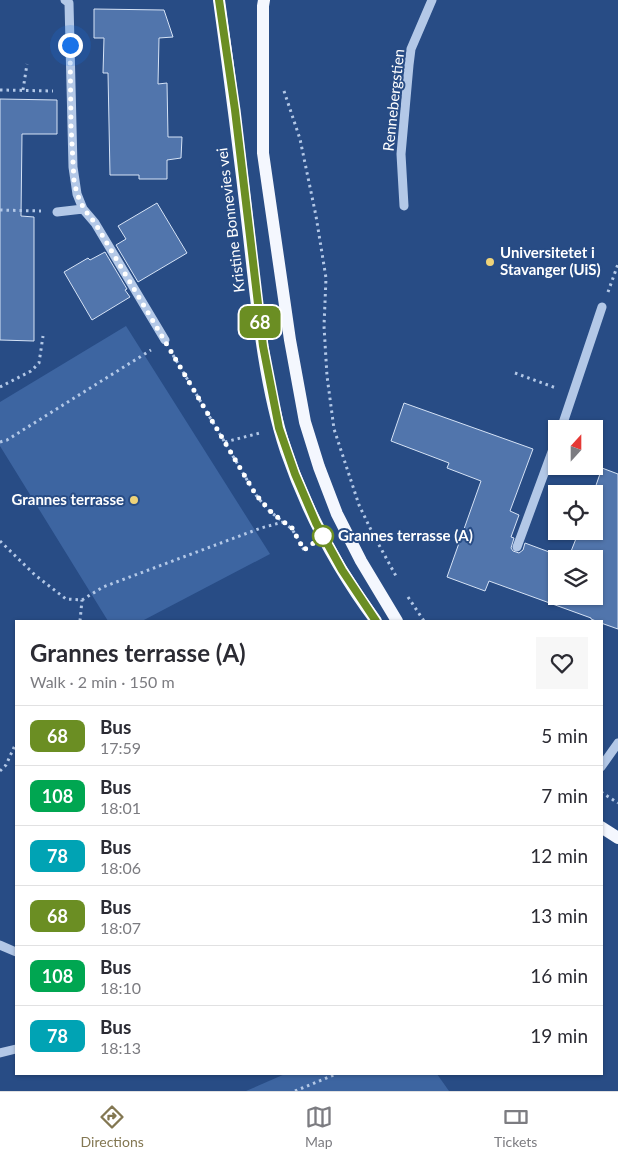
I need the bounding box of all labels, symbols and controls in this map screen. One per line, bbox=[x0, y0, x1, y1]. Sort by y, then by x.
your location bbox=[58, 33, 83, 58]
street label: Rennebergstien bbox=[379, 48, 407, 152]
street label: Kristine Bonnevies vei bbox=[212, 147, 248, 294]
place label: Universitetet i Stavanger (UiS) bbox=[500, 243, 601, 278]
marker: Universitetet i Stavanger (UiS) bbox=[484, 256, 496, 268]
line badge: 68 bbox=[238, 306, 282, 338]
text: 68 bbox=[250, 311, 270, 333]
north arrow bbox=[548, 420, 602, 475]
map controls bbox=[548, 420, 603, 605]
button: locate bbox=[548, 485, 603, 540]
place label: Grannes terrasse bbox=[12, 490, 124, 508]
marker: Grannes terrasse bbox=[128, 494, 140, 506]
marker: Grannes terrasse (A) bbox=[312, 525, 334, 547]
place label: Grannes terrasse (A) bbox=[338, 526, 473, 544]
button: layers bbox=[548, 550, 603, 605]
button: heart bbox=[536, 637, 588, 689]
text: Grannes terrasse (A) bbox=[30, 638, 246, 667]
text: Walk · 2 min · 150 m bbox=[30, 672, 175, 691]
text: Bus bbox=[100, 715, 131, 738]
text: 5 min bbox=[541, 724, 588, 747]
text: 68 bbox=[47, 725, 68, 747]
text: 17:59 bbox=[100, 738, 141, 757]
text: Bus bbox=[100, 775, 131, 798]
text: 7 min bbox=[541, 784, 588, 807]
text: 108 bbox=[42, 785, 73, 807]
text: 18:01 bbox=[100, 798, 141, 817]
text: Bus bbox=[100, 835, 131, 858]
text: 12 min bbox=[530, 844, 588, 867]
text: 78 bbox=[47, 845, 68, 867]
text: 18:06 bbox=[100, 858, 141, 877]
text: Bus bbox=[100, 895, 131, 918]
text: 13 min bbox=[530, 904, 588, 927]
text: 68 bbox=[47, 905, 68, 927]
text: 18:07 bbox=[100, 918, 141, 937]
text: Bus bbox=[100, 955, 131, 978]
text: 16 min bbox=[530, 964, 588, 987]
text: 108 bbox=[42, 965, 73, 987]
text: 18:10 bbox=[100, 978, 141, 997]
text: Bus bbox=[100, 1015, 131, 1038]
text: 19 min bbox=[530, 1024, 588, 1047]
text: 78 bbox=[47, 1025, 68, 1047]
text: 18:13 bbox=[100, 1038, 141, 1057]
tab: Directions bbox=[81, 1103, 144, 1150]
tab: Map bbox=[305, 1103, 333, 1150]
tab: Tickets bbox=[494, 1103, 537, 1150]

